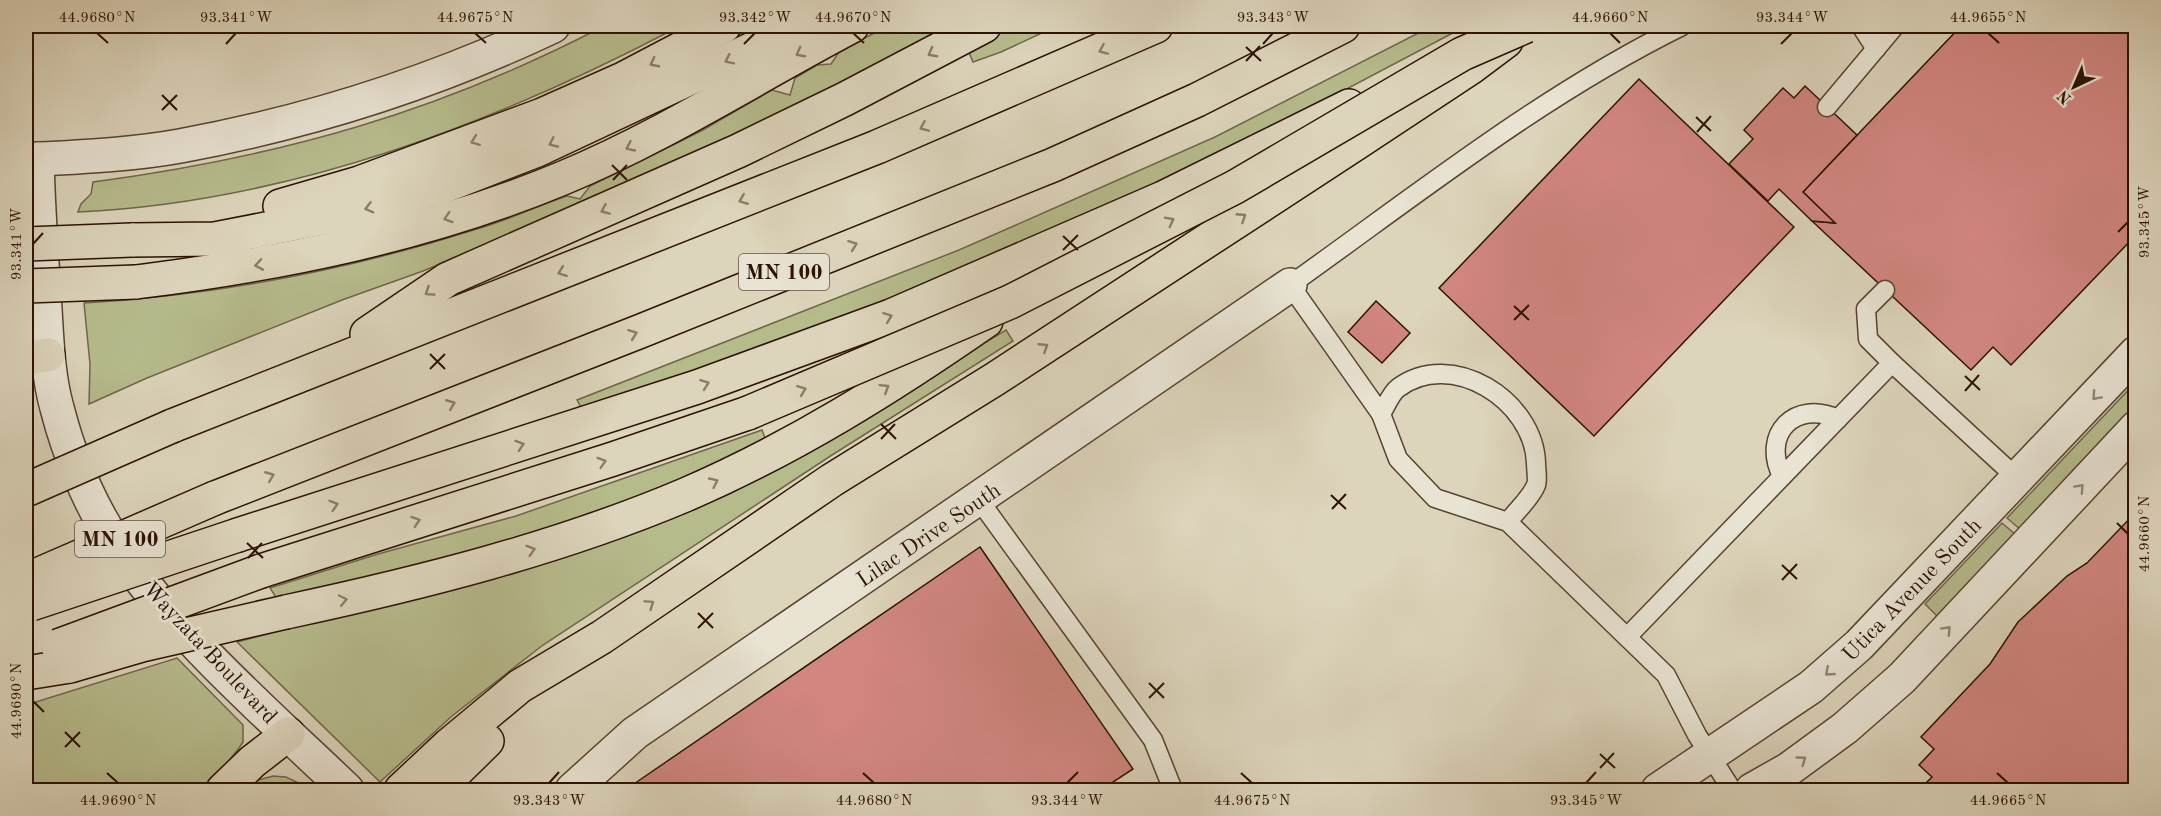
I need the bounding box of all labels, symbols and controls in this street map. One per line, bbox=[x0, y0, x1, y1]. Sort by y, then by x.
text: 44.9680°N bbox=[59, 11, 136, 26]
text: 93.341°W bbox=[200, 11, 272, 26]
text: 44.9675°N bbox=[437, 11, 514, 26]
text: 93.342°W bbox=[719, 11, 791, 26]
text: 44.9670°N bbox=[815, 11, 892, 26]
text: 93.343°W bbox=[1237, 11, 1309, 26]
text: 44.9660°N bbox=[1572, 11, 1649, 26]
text: 93.344°W bbox=[1756, 11, 1828, 26]
text: 44.9655°N bbox=[1950, 11, 2027, 26]
one-way arrow bbox=[1099, 43, 1110, 55]
one-way arrow bbox=[796, 46, 807, 57]
one-way arrow bbox=[928, 46, 938, 57]
one-way arrow bbox=[724, 52, 735, 64]
one-way arrow bbox=[649, 56, 660, 67]
north arrow bbox=[2044, 57, 2104, 117]
text: N bbox=[2054, 86, 2075, 106]
one-way arrow bbox=[919, 120, 930, 132]
one-way arrow bbox=[470, 133, 481, 146]
one-way arrow bbox=[548, 136, 559, 148]
one-way arrow bbox=[625, 140, 636, 152]
text: 93.345°W bbox=[2138, 186, 2153, 258]
one-way arrow bbox=[738, 193, 749, 205]
one-way arrow bbox=[364, 201, 375, 213]
one-way arrow bbox=[600, 203, 611, 215]
text: 93.341°W bbox=[10, 208, 25, 280]
one-way arrow bbox=[443, 211, 454, 223]
one-way arrow bbox=[1235, 213, 1246, 224]
one-way arrow bbox=[1164, 217, 1174, 228]
one-way arrow bbox=[846, 240, 857, 252]
road number: MN 100 bbox=[739, 254, 829, 290]
one-way arrow bbox=[254, 258, 264, 270]
one-way arrow bbox=[557, 264, 568, 277]
one-way arrow bbox=[424, 285, 435, 296]
one-way arrow bbox=[882, 312, 893, 324]
one-way arrow bbox=[627, 329, 638, 341]
one-way arrow bbox=[1038, 342, 1048, 354]
one-way arrow bbox=[699, 378, 710, 391]
one-way arrow bbox=[878, 384, 889, 395]
one-way arrow bbox=[796, 385, 807, 397]
one-way arrow bbox=[2092, 388, 2103, 399]
one-way arrow bbox=[445, 399, 456, 411]
one-way arrow bbox=[514, 439, 525, 452]
one-way arrow bbox=[596, 457, 607, 469]
one-way arrow bbox=[263, 471, 274, 483]
one-way arrow bbox=[707, 477, 718, 489]
street label: Lilac Drive South bbox=[853, 479, 1005, 592]
one-way arrow bbox=[2073, 484, 2084, 494]
text: 44.9660°N bbox=[2138, 495, 2153, 572]
one-way arrow bbox=[328, 500, 339, 512]
street label: Utica Avenue South bbox=[1839, 515, 1986, 666]
one-way arrow bbox=[410, 516, 421, 529]
road number: MN 100 bbox=[75, 521, 165, 557]
one-way arrow bbox=[525, 545, 536, 557]
street label: Wayzata Boulevard bbox=[138, 578, 281, 729]
one-way arrow bbox=[338, 594, 348, 607]
one-way arrow bbox=[644, 600, 655, 611]
one-way arrow bbox=[1939, 626, 1950, 637]
text: 44.9690°N bbox=[10, 662, 25, 739]
one-way arrow bbox=[1825, 665, 1836, 676]
one-way arrow bbox=[1795, 756, 1806, 767]
text: 44.9690°N bbox=[80, 794, 157, 809]
text: 93.343°W bbox=[513, 794, 585, 809]
text: 44.9680°N bbox=[836, 794, 913, 809]
text: 93.344°W bbox=[1031, 794, 1103, 809]
text: 44.9675°N bbox=[1214, 794, 1291, 809]
text: 93.345°W bbox=[1550, 794, 1622, 809]
text: 44.9665°N bbox=[1970, 794, 2047, 809]

